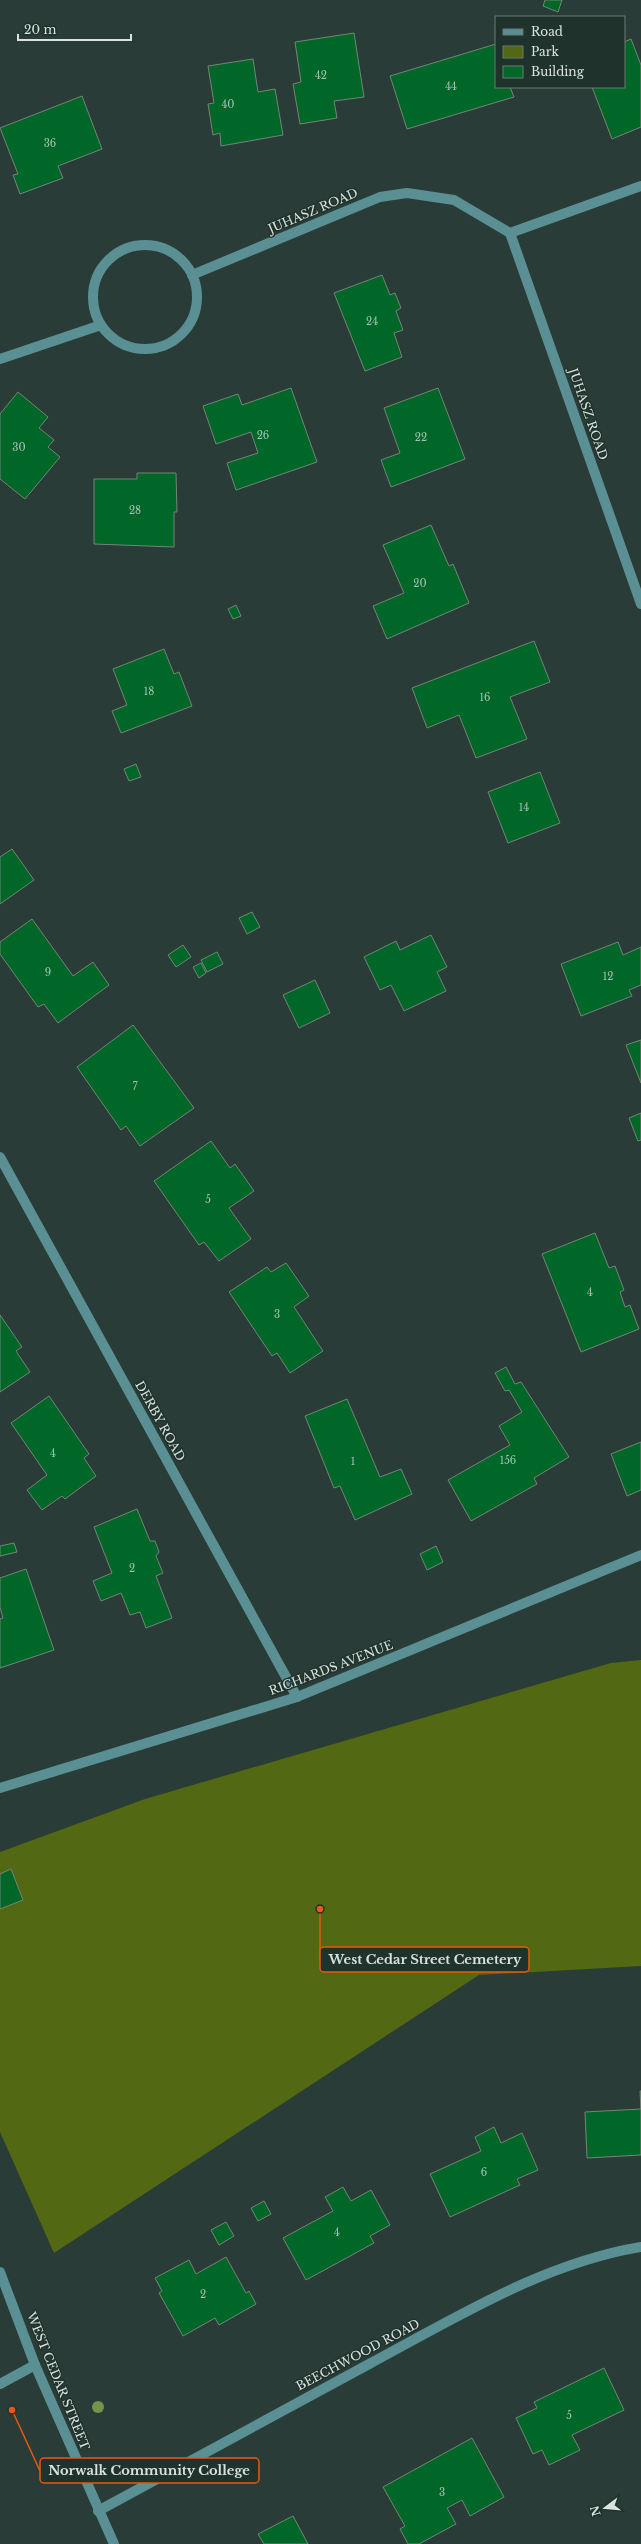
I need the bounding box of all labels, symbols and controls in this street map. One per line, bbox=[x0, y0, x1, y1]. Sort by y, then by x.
scale bar bbox=[18, 16, 131, 42]
legend bbox=[495, 16, 625, 88]
text: 20 m bbox=[24, 22, 56, 37]
text: Road bbox=[531, 24, 563, 39]
text: Park bbox=[531, 44, 559, 59]
text: Building bbox=[531, 64, 585, 79]
house number: 42 bbox=[315, 69, 327, 82]
house number: 44 bbox=[445, 80, 457, 93]
house number: 40 bbox=[222, 98, 235, 111]
house number: 36 bbox=[44, 137, 56, 150]
street label: JUHASZ ROAD bbox=[264, 185, 360, 237]
house number: 24 bbox=[366, 315, 378, 328]
street label: JUHASZ ROAD bbox=[565, 364, 611, 462]
house number: 26 bbox=[257, 429, 269, 442]
house number: 22 bbox=[415, 431, 427, 444]
house number: 30 bbox=[12, 441, 26, 454]
house number: 28 bbox=[129, 504, 141, 517]
house number: 20 bbox=[413, 577, 427, 590]
house number: 18 bbox=[144, 685, 154, 698]
house number: 16 bbox=[480, 691, 490, 704]
house number: 14 bbox=[519, 801, 529, 814]
house number: 9 bbox=[45, 966, 51, 979]
house number: 12 bbox=[603, 970, 613, 983]
house number: 7 bbox=[132, 1080, 138, 1093]
house number: 5 bbox=[205, 1193, 211, 1206]
house number: 4 bbox=[587, 1286, 593, 1299]
house number: 3 bbox=[274, 1308, 280, 1321]
street label: DERBY ROAD bbox=[132, 1378, 189, 1463]
house number: 4 bbox=[50, 1447, 56, 1460]
house number: 156 bbox=[500, 1454, 516, 1467]
house number: 1 bbox=[351, 1455, 355, 1468]
house number: 2 bbox=[129, 1562, 135, 1575]
street label: RICHARDS AVENUE bbox=[267, 1637, 395, 1698]
callout: West Cedar Street Cemetery bbox=[320, 1947, 529, 1972]
text: West Cedar Street Cemetery bbox=[328, 1951, 522, 1968]
house number: 6 bbox=[481, 2166, 487, 2179]
house number: 4 bbox=[334, 2226, 340, 2239]
house number: 2 bbox=[200, 2288, 206, 2301]
street label: WEST CEDAR STREET bbox=[24, 2309, 93, 2452]
street label: BEECHWOOD ROAD bbox=[293, 2316, 422, 2394]
house number: 5 bbox=[566, 2409, 572, 2422]
callout: Norwalk Community College bbox=[40, 2458, 259, 2483]
text: Norwalk Community College bbox=[48, 2462, 250, 2479]
house number: 3 bbox=[439, 2486, 445, 2499]
north arrow bbox=[585, 2488, 625, 2528]
text: N bbox=[587, 2503, 604, 2518]

